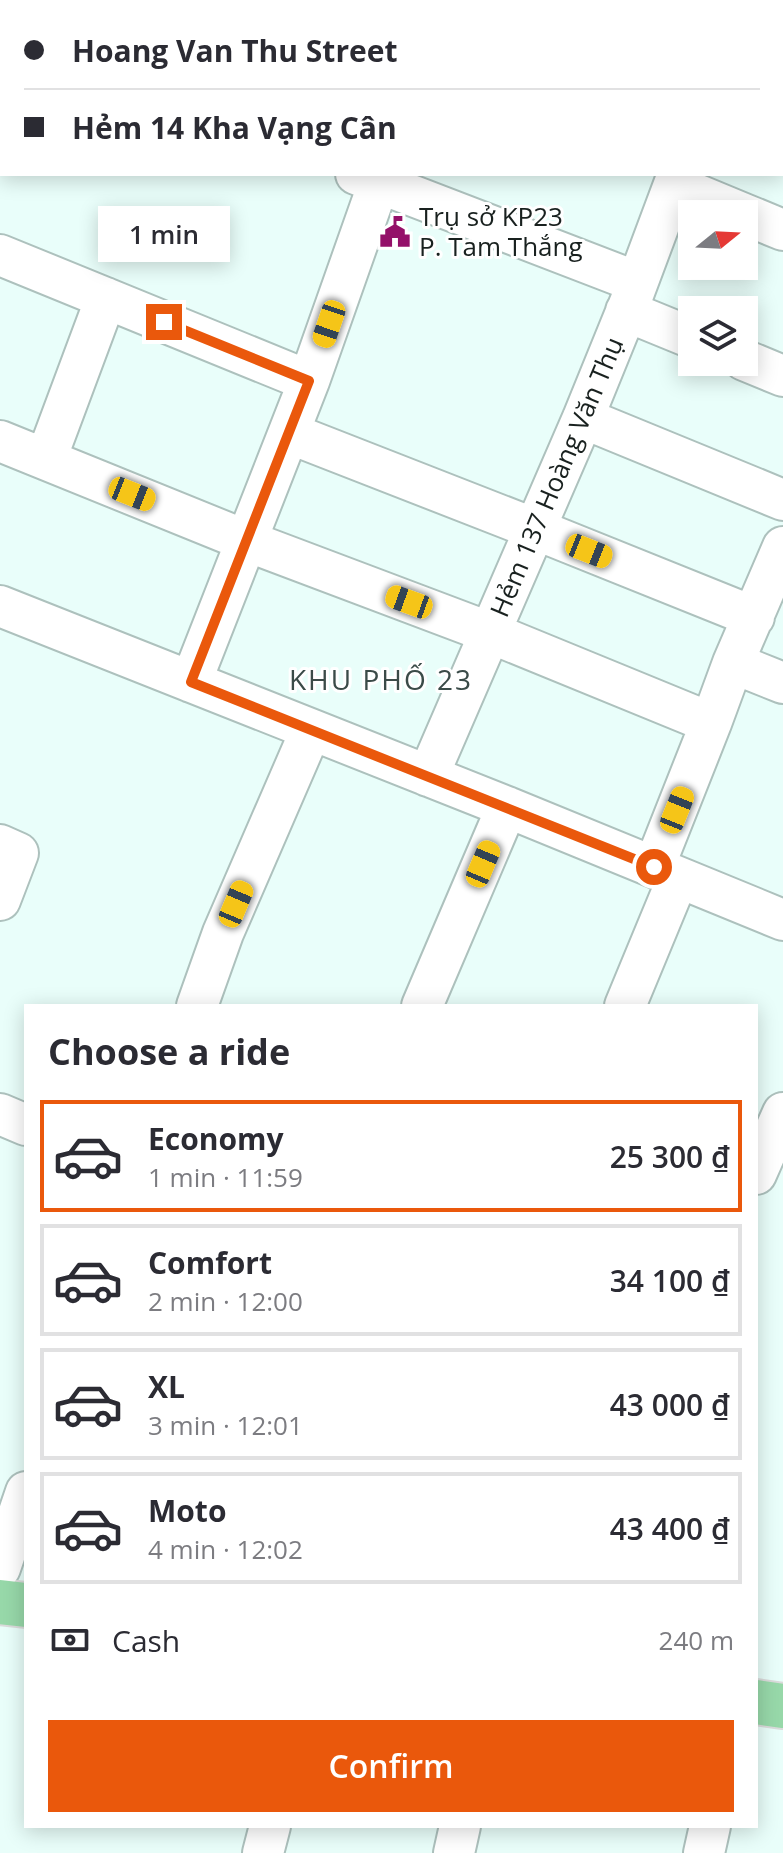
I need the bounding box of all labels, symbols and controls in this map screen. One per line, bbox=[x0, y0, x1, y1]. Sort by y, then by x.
text: Hoang Van Thu Street bbox=[72, 30, 397, 71]
text: Hẻm 14 Kha Vạng Cân bbox=[72, 107, 397, 148]
place label: Trụ sở KP23 P. Tam Thắng bbox=[419, 198, 583, 264]
north arrow bbox=[678, 200, 758, 280]
map controls bbox=[678, 200, 758, 376]
callout: 1 min bbox=[98, 206, 230, 262]
public building icon: Trụ sở KP23 P. Tam Thắng bbox=[378, 215, 412, 249]
text: 1 min bbox=[129, 216, 199, 252]
button: layers bbox=[678, 296, 758, 376]
car bbox=[310, 297, 348, 351]
route end bbox=[146, 304, 182, 340]
street label: Hẻm 137 Hoàng Văn Thụ bbox=[481, 331, 631, 622]
car bbox=[105, 474, 159, 514]
car bbox=[562, 531, 616, 571]
car bbox=[382, 583, 436, 621]
district label: KHU PHỐ 23 bbox=[289, 660, 473, 698]
car bbox=[657, 783, 697, 837]
car bbox=[463, 837, 503, 891]
route start bbox=[636, 849, 672, 885]
car bbox=[216, 877, 256, 931]
text: Choose a ride bbox=[48, 1027, 290, 1076]
text: Economy bbox=[148, 1118, 284, 1159]
icon: car bbox=[52, 1120, 124, 1192]
text: 25 300 ₫ bbox=[610, 1136, 730, 1177]
text: 1 min · 11:59 bbox=[148, 1159, 303, 1195]
text: Comfort bbox=[148, 1242, 272, 1283]
icon: car bbox=[52, 1244, 124, 1316]
text: 34 100 ₫ bbox=[610, 1260, 730, 1301]
text: 2 min · 12:00 bbox=[148, 1283, 303, 1319]
text: XL bbox=[148, 1366, 185, 1407]
icon: car bbox=[52, 1368, 124, 1440]
text: 43 000 ₫ bbox=[610, 1384, 730, 1425]
text: 3 min · 12:01 bbox=[148, 1407, 303, 1443]
text: Moto bbox=[148, 1490, 226, 1531]
icon: car bbox=[52, 1492, 124, 1564]
text: 43 400 ₫ bbox=[610, 1508, 730, 1549]
text: 4 min · 12:02 bbox=[148, 1531, 303, 1567]
icon: cash bbox=[48, 1618, 92, 1662]
text: Cash bbox=[112, 1620, 180, 1661]
text: 240 m bbox=[659, 1622, 734, 1658]
button: Confirm bbox=[48, 1720, 734, 1812]

